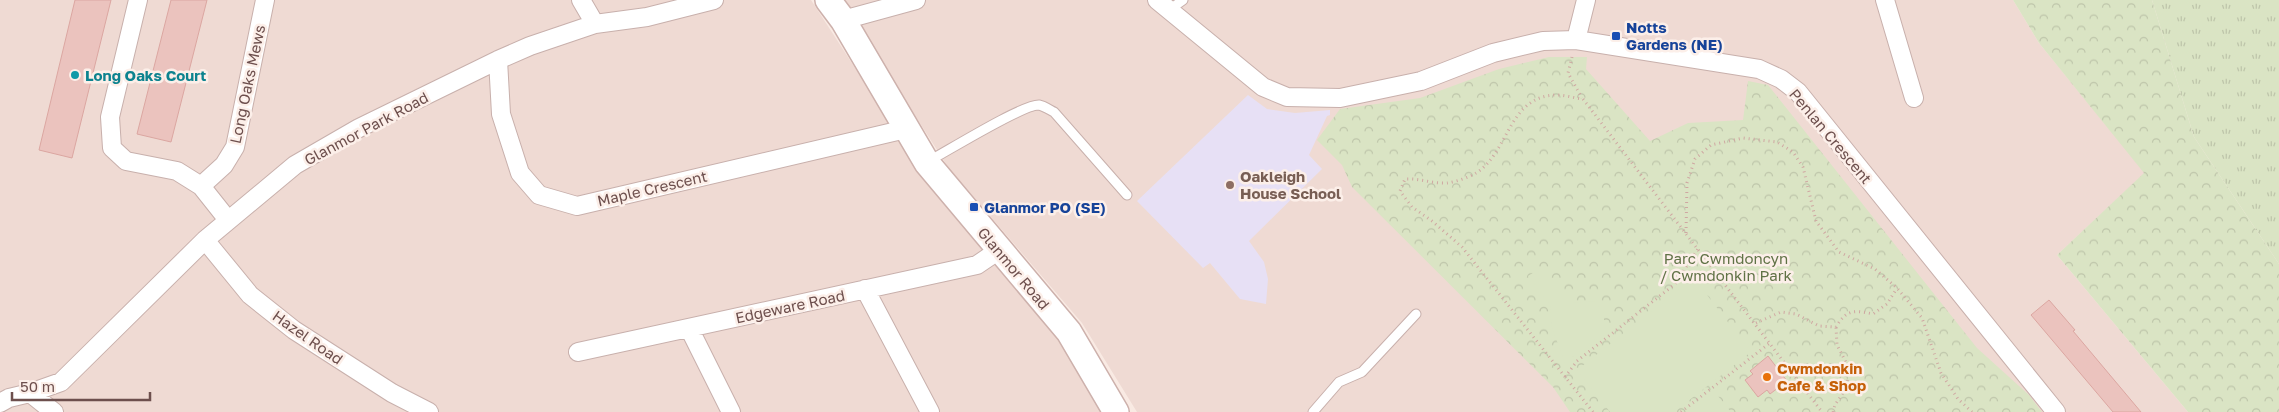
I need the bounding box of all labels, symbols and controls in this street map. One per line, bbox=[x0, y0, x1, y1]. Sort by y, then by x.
place label: Notts Gardens (NE) bbox=[1626, 18, 1723, 53]
street label: Long Oaks Mews bbox=[226, 23, 268, 145]
marker: Notts Gardens (NE) bbox=[1610, 30, 1622, 42]
place label: Long Oaks Court bbox=[85, 66, 206, 84]
marker: Long Oaks Court bbox=[69, 69, 81, 81]
street label: Penlan Crescent bbox=[1786, 85, 1876, 187]
street label: Glanmor Park Road bbox=[301, 88, 431, 168]
street label: Maple Crescent bbox=[595, 167, 709, 209]
place label: Oakleigh House School bbox=[1240, 167, 1341, 202]
marker: Oakleigh House School bbox=[1224, 179, 1236, 191]
place label: Glanmor PO (SE) bbox=[984, 198, 1106, 216]
marker: Glanmor PO (SE) bbox=[968, 201, 980, 213]
street label: Glanmor Road bbox=[974, 223, 1054, 313]
park label: Parc Cwmdoncyn / Cwmdonkin Park bbox=[1660, 249, 1793, 284]
street label: Edgeware Road bbox=[734, 286, 846, 326]
street label: Hazel Road bbox=[269, 306, 347, 368]
place label: Cwmdonkin Cafe & Shop bbox=[1777, 359, 1866, 394]
scale bar bbox=[12, 370, 150, 402]
marker: Cwmdonkin Cafe & Shop bbox=[1761, 371, 1773, 383]
text: 50 m bbox=[20, 377, 55, 395]

